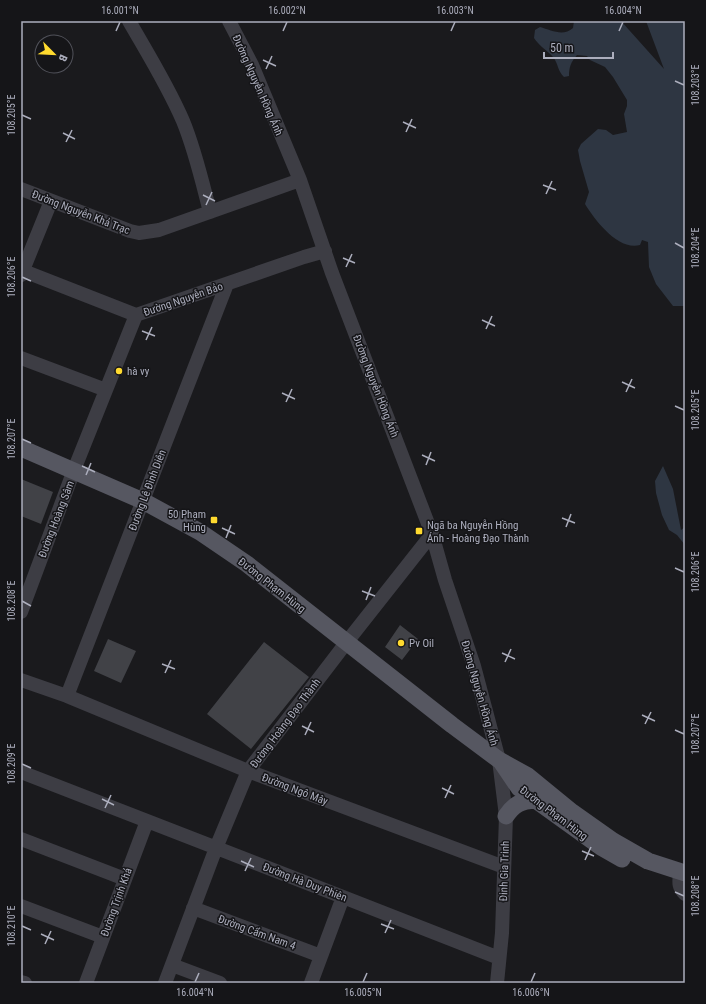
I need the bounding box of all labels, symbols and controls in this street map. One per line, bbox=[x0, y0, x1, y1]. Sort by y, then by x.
text: 16.001°N bbox=[101, 5, 139, 16]
text: 16.002°N bbox=[268, 5, 306, 16]
text: 16.003°N bbox=[436, 5, 474, 16]
text: 16.004°N bbox=[604, 5, 642, 16]
street label: Đường Nguyễn Hồng Ánh bbox=[229, 33, 286, 138]
north arrow bbox=[34, 34, 74, 74]
scale bar bbox=[544, 34, 613, 60]
text: 50 m bbox=[550, 41, 574, 55]
text: B bbox=[55, 52, 70, 63]
text: 108.203°E bbox=[690, 64, 701, 105]
text: 108.205°E bbox=[6, 94, 17, 135]
street label: Đường Nguyễn Khả Trạc bbox=[30, 188, 132, 237]
text: 108.204°E bbox=[690, 227, 701, 268]
text: 108.206°E bbox=[6, 256, 17, 297]
street label: Đường Nguyễn Bảo bbox=[142, 280, 225, 319]
street label: Đường Nguyễn Hồng Ánh bbox=[350, 333, 401, 439]
place label: hà vy bbox=[127, 365, 150, 378]
marker: hà vy bbox=[114, 366, 124, 376]
text: 108.205°E bbox=[690, 389, 701, 430]
text: 108.207°E bbox=[6, 418, 17, 459]
street label: Đường Lê Đình Diên bbox=[126, 448, 169, 533]
street label: Đường Hoàng Sâm bbox=[36, 479, 77, 560]
place label: 50 Phạm Hùng bbox=[168, 508, 206, 534]
marker: 50 Phạm Hùng bbox=[209, 515, 219, 525]
place label: Ngã ba Nguyễn Hồng Ánh - Hoàng Đạo Thành bbox=[427, 519, 529, 545]
marker: Ngã ba Nguyễn Hồng Ánh - Hoàng Đạo Thành bbox=[414, 526, 424, 536]
text: 108.206°E bbox=[690, 551, 701, 592]
street label: Đường Phạm Hùng bbox=[236, 555, 308, 616]
text: 108.208°E bbox=[6, 580, 17, 621]
place label: Pv Oil bbox=[409, 637, 434, 650]
marker: Pv Oil bbox=[396, 638, 406, 648]
street label: Đường Nguyễn Hồng Ánh bbox=[458, 639, 501, 747]
street label: Đường Hoàng Đạo Thành bbox=[248, 676, 323, 771]
text: 108.207°E bbox=[690, 713, 701, 754]
text: 108.209°E bbox=[6, 743, 17, 784]
street label: Đường Ngô Mây bbox=[260, 771, 330, 808]
street label: Đường Phạm Hùng bbox=[517, 784, 590, 843]
street label: Đinh Gia Trinh bbox=[497, 841, 512, 902]
street label: Đường Hà Duy Phiên bbox=[261, 860, 349, 904]
street label: Đường Trịnh Khả bbox=[98, 866, 135, 938]
text: 108.208°E bbox=[690, 875, 701, 916]
text: 108.210°E bbox=[6, 905, 17, 946]
street label: Đường Cẩm Nam 4 bbox=[216, 912, 298, 953]
text: 16.004°N bbox=[176, 987, 214, 998]
text: 16.005°N bbox=[344, 987, 382, 998]
text: 16.006°N bbox=[512, 987, 550, 998]

